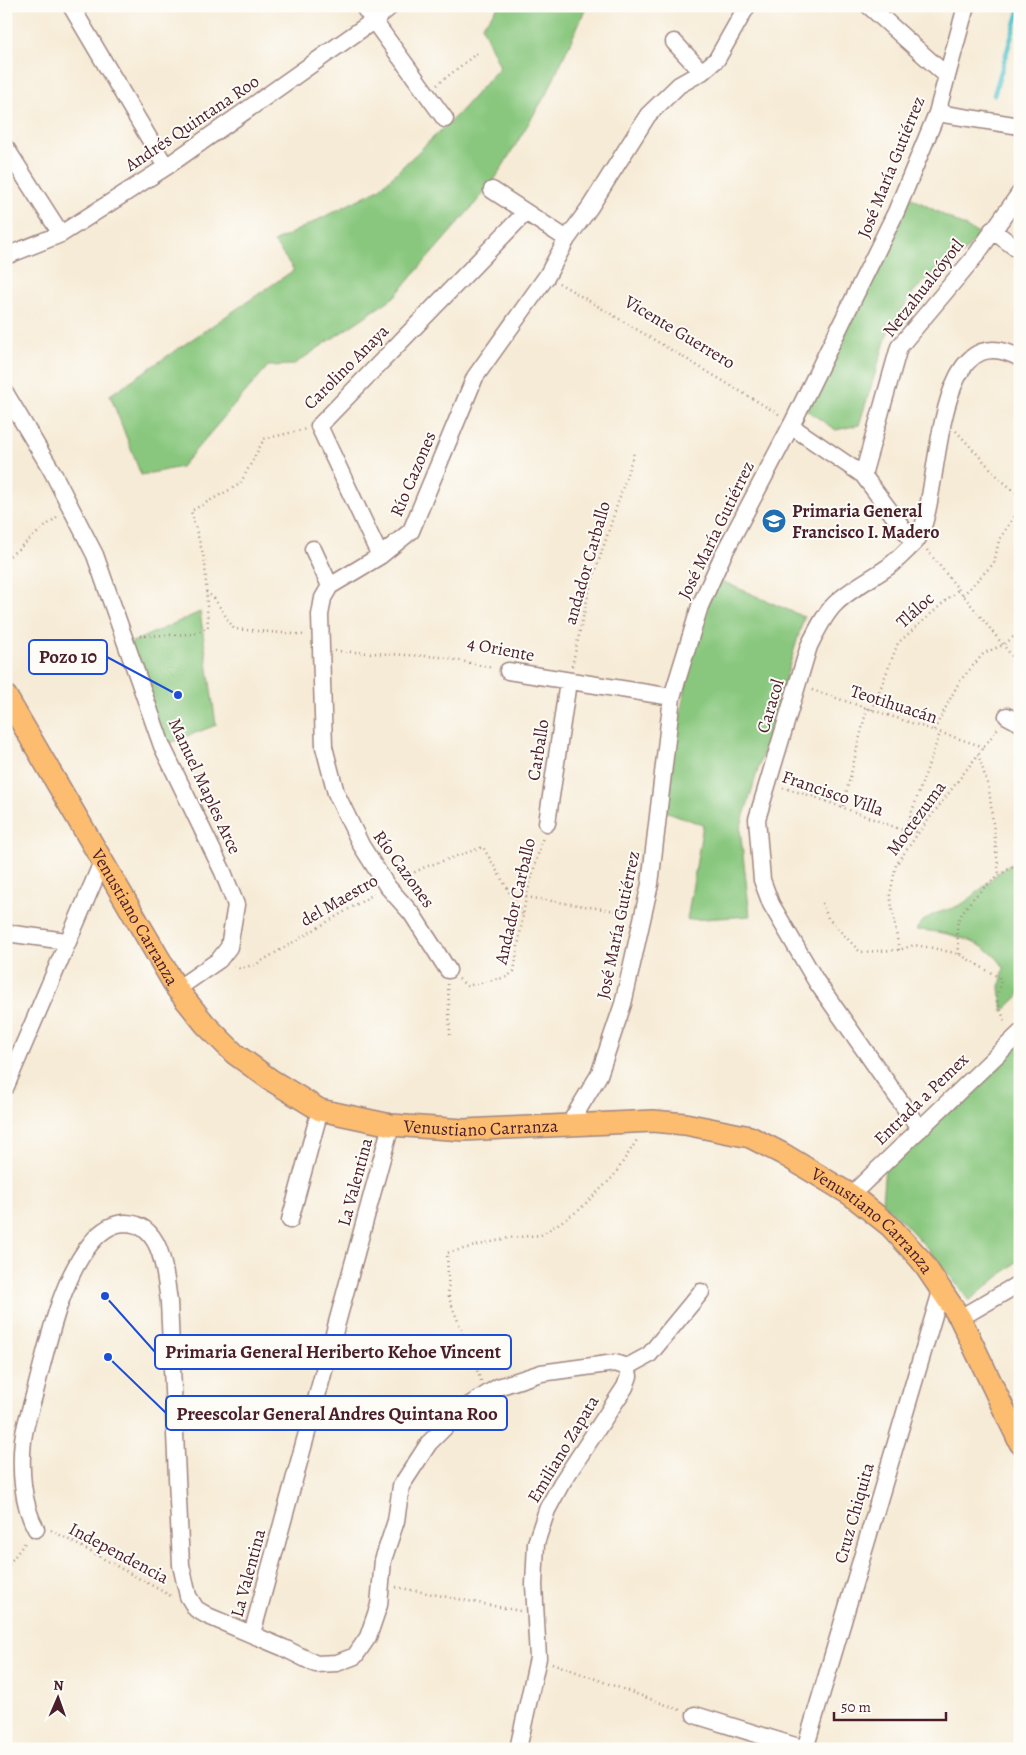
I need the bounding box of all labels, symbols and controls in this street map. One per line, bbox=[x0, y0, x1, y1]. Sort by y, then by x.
street label: Andrés Quintana Roo bbox=[119, 69, 264, 177]
street label: José María Gutiérrez bbox=[852, 93, 930, 241]
street label: Netzahualcóyotl bbox=[877, 233, 969, 342]
street label: Vicente Guerrero bbox=[619, 289, 740, 374]
street label: Carolino Anaya bbox=[298, 319, 394, 415]
street label: Río Cazones bbox=[384, 428, 442, 520]
street label: José María Gutiérrez bbox=[672, 457, 760, 603]
street label: andador Carballo bbox=[558, 499, 616, 627]
place label: Primaria General Francisco I. Madero bbox=[792, 499, 940, 544]
school or university icon: Primaria General Francisco I. Madero bbox=[761, 508, 787, 534]
street label: Tláloc bbox=[891, 587, 939, 633]
street label: 4 Oriente bbox=[465, 631, 537, 667]
callout: Pozo 10 bbox=[29, 640, 107, 674]
text: Pozo 10 bbox=[39, 644, 98, 670]
street label: Caracol bbox=[750, 675, 790, 736]
street label: Teotihuacán bbox=[847, 679, 941, 729]
street label: Manuel Maples Arce bbox=[163, 714, 247, 858]
street label: Carballo bbox=[521, 718, 555, 782]
street label: Francisco Villa bbox=[779, 764, 888, 822]
street label: Moctezuma bbox=[881, 775, 952, 860]
street label: Río Cazones bbox=[368, 825, 440, 913]
street label: Andador Carballo bbox=[489, 835, 541, 968]
street label: Venustiano Carranza bbox=[85, 843, 185, 990]
street label: José María Gutiérrez bbox=[591, 849, 645, 1001]
street label: del Maestro bbox=[296, 868, 382, 932]
street label: Entrada a Pemex bbox=[868, 1047, 974, 1150]
street label: Venustiano Carranza bbox=[402, 1114, 559, 1142]
street label: La Valentina bbox=[332, 1135, 378, 1229]
street label: Venustiano Carranza bbox=[806, 1161, 939, 1279]
callout: Primaria General Heriberto Kehoe Vincent bbox=[155, 1335, 511, 1369]
text: Primaria General Heriberto Kehoe Vincent bbox=[165, 1339, 502, 1365]
street label: Emiliano Zapata bbox=[521, 1390, 605, 1507]
callout: Preescolar General Andres Quintana Roo bbox=[166, 1396, 507, 1430]
text: Preescolar General Andres Quintana Roo bbox=[176, 1401, 498, 1427]
street label: Cruz Chiquita bbox=[828, 1459, 880, 1566]
street label: Independencia bbox=[65, 1517, 174, 1590]
street label: La Valentina bbox=[225, 1526, 271, 1620]
north arrow bbox=[32, 1672, 82, 1722]
text: N bbox=[53, 1676, 64, 1695]
scale bar bbox=[834, 1690, 946, 1722]
text: 50 m bbox=[841, 1697, 871, 1717]

